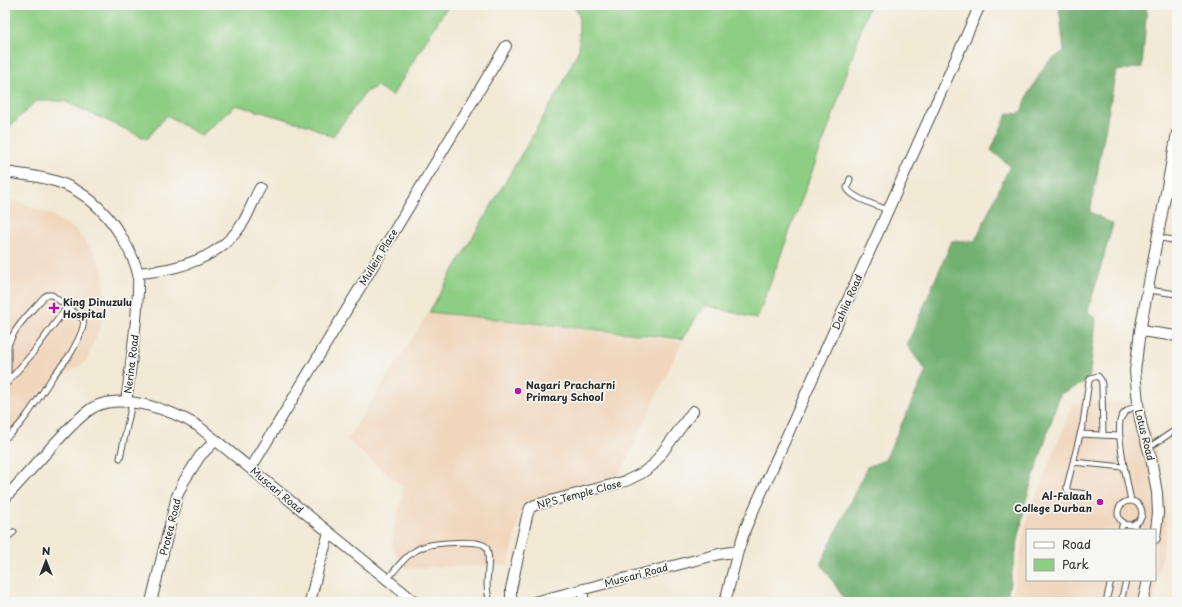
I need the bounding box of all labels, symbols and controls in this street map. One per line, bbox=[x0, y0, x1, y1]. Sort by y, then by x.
street label: Mullein Place bbox=[355, 226, 400, 288]
street label: Dahlia Road bbox=[828, 271, 866, 332]
place label: King Dinuzulu Hospital bbox=[63, 294, 132, 321]
marker: King Dinuzulu Hospital bbox=[48, 302, 60, 314]
street label: Nerina Road bbox=[119, 333, 142, 394]
place label: Nagari Pracharni Primary School bbox=[526, 377, 615, 404]
marker: Nagari Pracharni Primary School bbox=[513, 386, 523, 396]
street label: Lotus Road bbox=[1132, 408, 1159, 462]
street label: Muscari Road bbox=[247, 463, 307, 516]
street label: NPS Temple Close bbox=[535, 475, 623, 512]
place label: Al-Falaah College Durban bbox=[1014, 488, 1092, 515]
street label: Protea Road bbox=[155, 497, 184, 557]
marker: Al-Falaah College Durban bbox=[1095, 497, 1105, 507]
legend bbox=[1026, 529, 1156, 581]
text: Road bbox=[1062, 535, 1091, 553]
north arrow bbox=[26, 541, 66, 581]
text: N bbox=[42, 542, 51, 559]
text: Park bbox=[1062, 555, 1089, 573]
street label: Muscari Road bbox=[602, 559, 670, 590]

